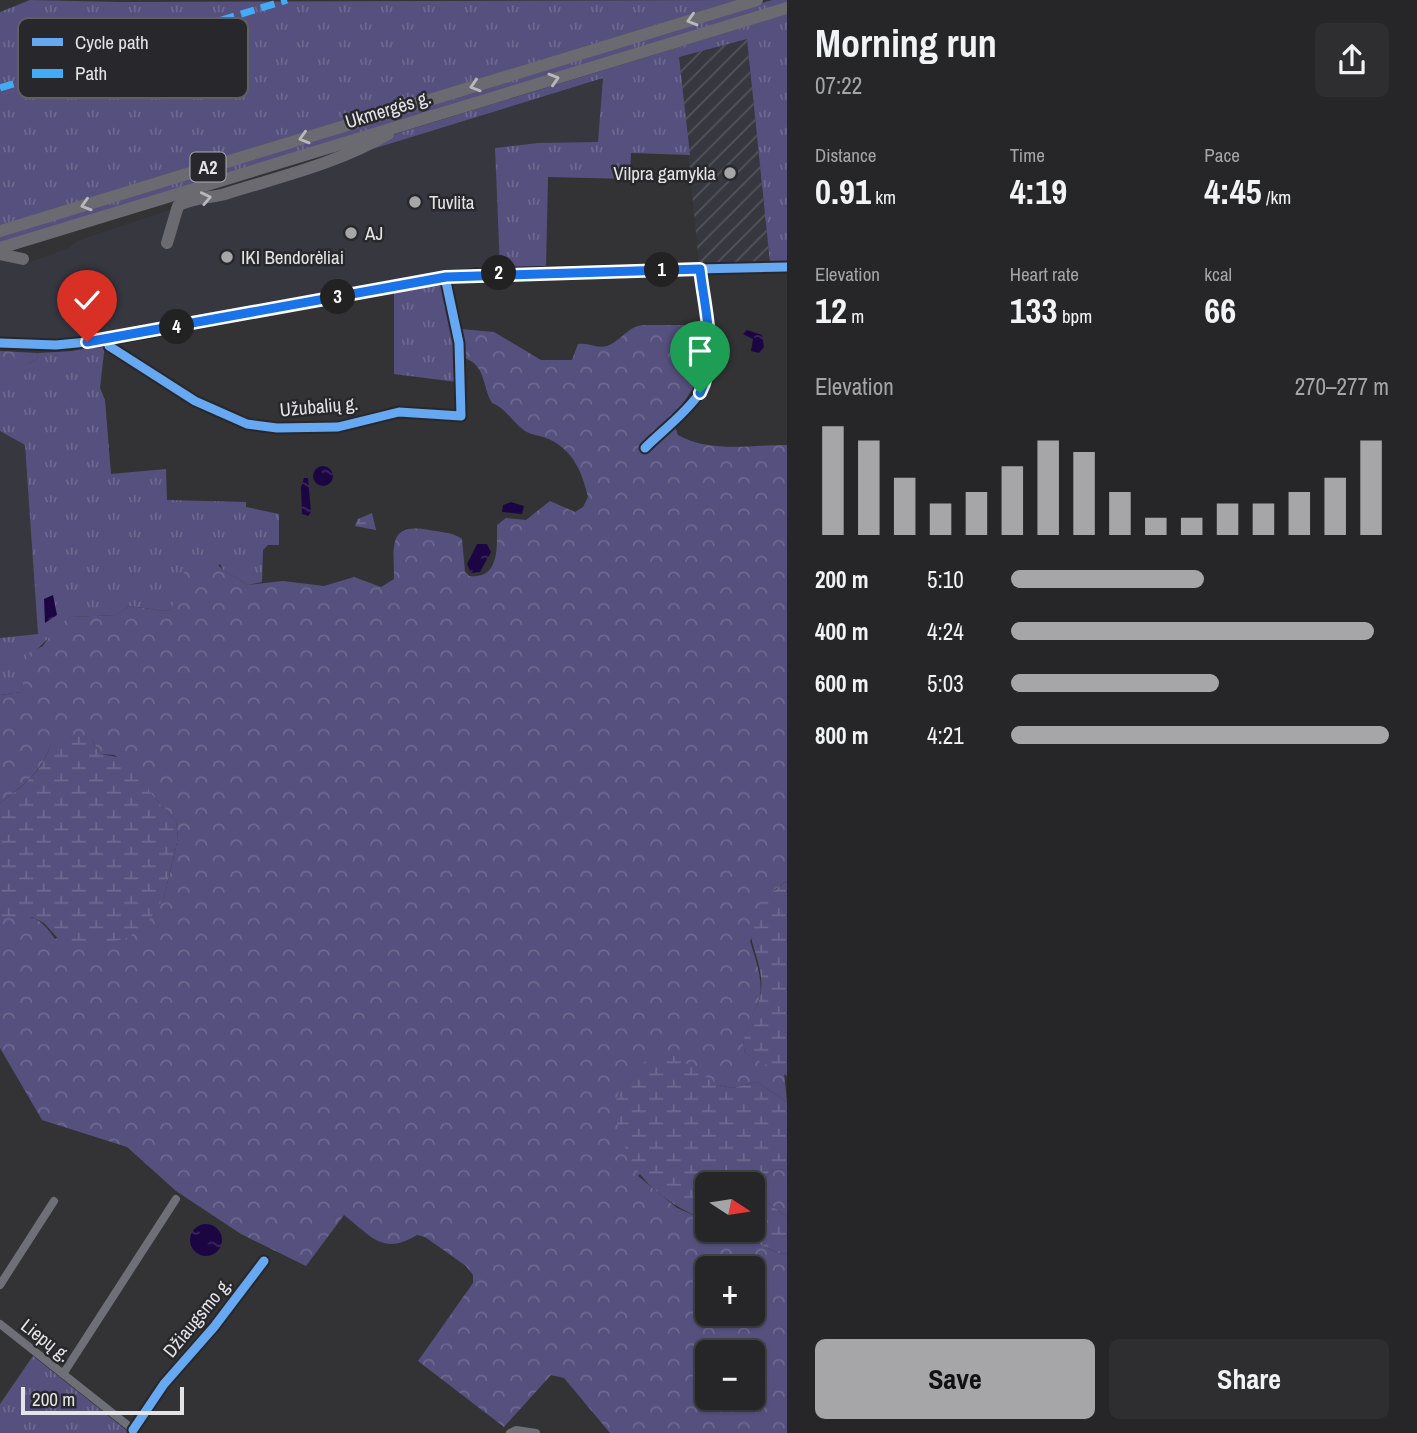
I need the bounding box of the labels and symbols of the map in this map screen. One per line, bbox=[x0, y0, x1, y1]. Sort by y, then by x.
one-way arrow bbox=[686, 11, 698, 26]
legend bbox=[18, 18, 248, 98]
text: Cycle path bbox=[75, 29, 149, 55]
text: Path bbox=[75, 60, 107, 86]
one-way arrow bbox=[548, 72, 560, 87]
one-way arrow bbox=[469, 78, 481, 93]
street label: Ukmergės g. bbox=[342, 84, 434, 134]
one-way arrow bbox=[298, 130, 310, 145]
road number: A2 bbox=[190, 152, 226, 182]
place label: Vilpra gamykla bbox=[613, 160, 716, 186]
marker: Vilpra gamykla bbox=[722, 165, 738, 181]
place label: Tuvlita bbox=[429, 189, 475, 215]
one-way arrow bbox=[200, 192, 212, 207]
marker: Tuvlita bbox=[407, 194, 423, 210]
one-way arrow bbox=[80, 196, 92, 211]
place label: AJ bbox=[364, 220, 383, 246]
marker: AJ bbox=[343, 225, 359, 241]
place label: IKI Bendorėliai bbox=[241, 244, 344, 270]
marker: IKI Bendorėliai bbox=[219, 249, 235, 265]
pin: 1 bbox=[644, 252, 680, 288]
pin: 2 bbox=[482, 256, 516, 290]
pin bbox=[57, 270, 117, 342]
pin: 3 bbox=[320, 280, 356, 314]
pin: 4 bbox=[160, 310, 194, 344]
pin bbox=[670, 321, 730, 393]
street label: Užubalių g. bbox=[279, 390, 359, 422]
north arrow bbox=[695, 1172, 765, 1242]
street label: Džiaugsmo g. bbox=[157, 1271, 237, 1363]
street label: Liepų g. bbox=[16, 1312, 76, 1368]
scale bar bbox=[21, 1384, 184, 1416]

